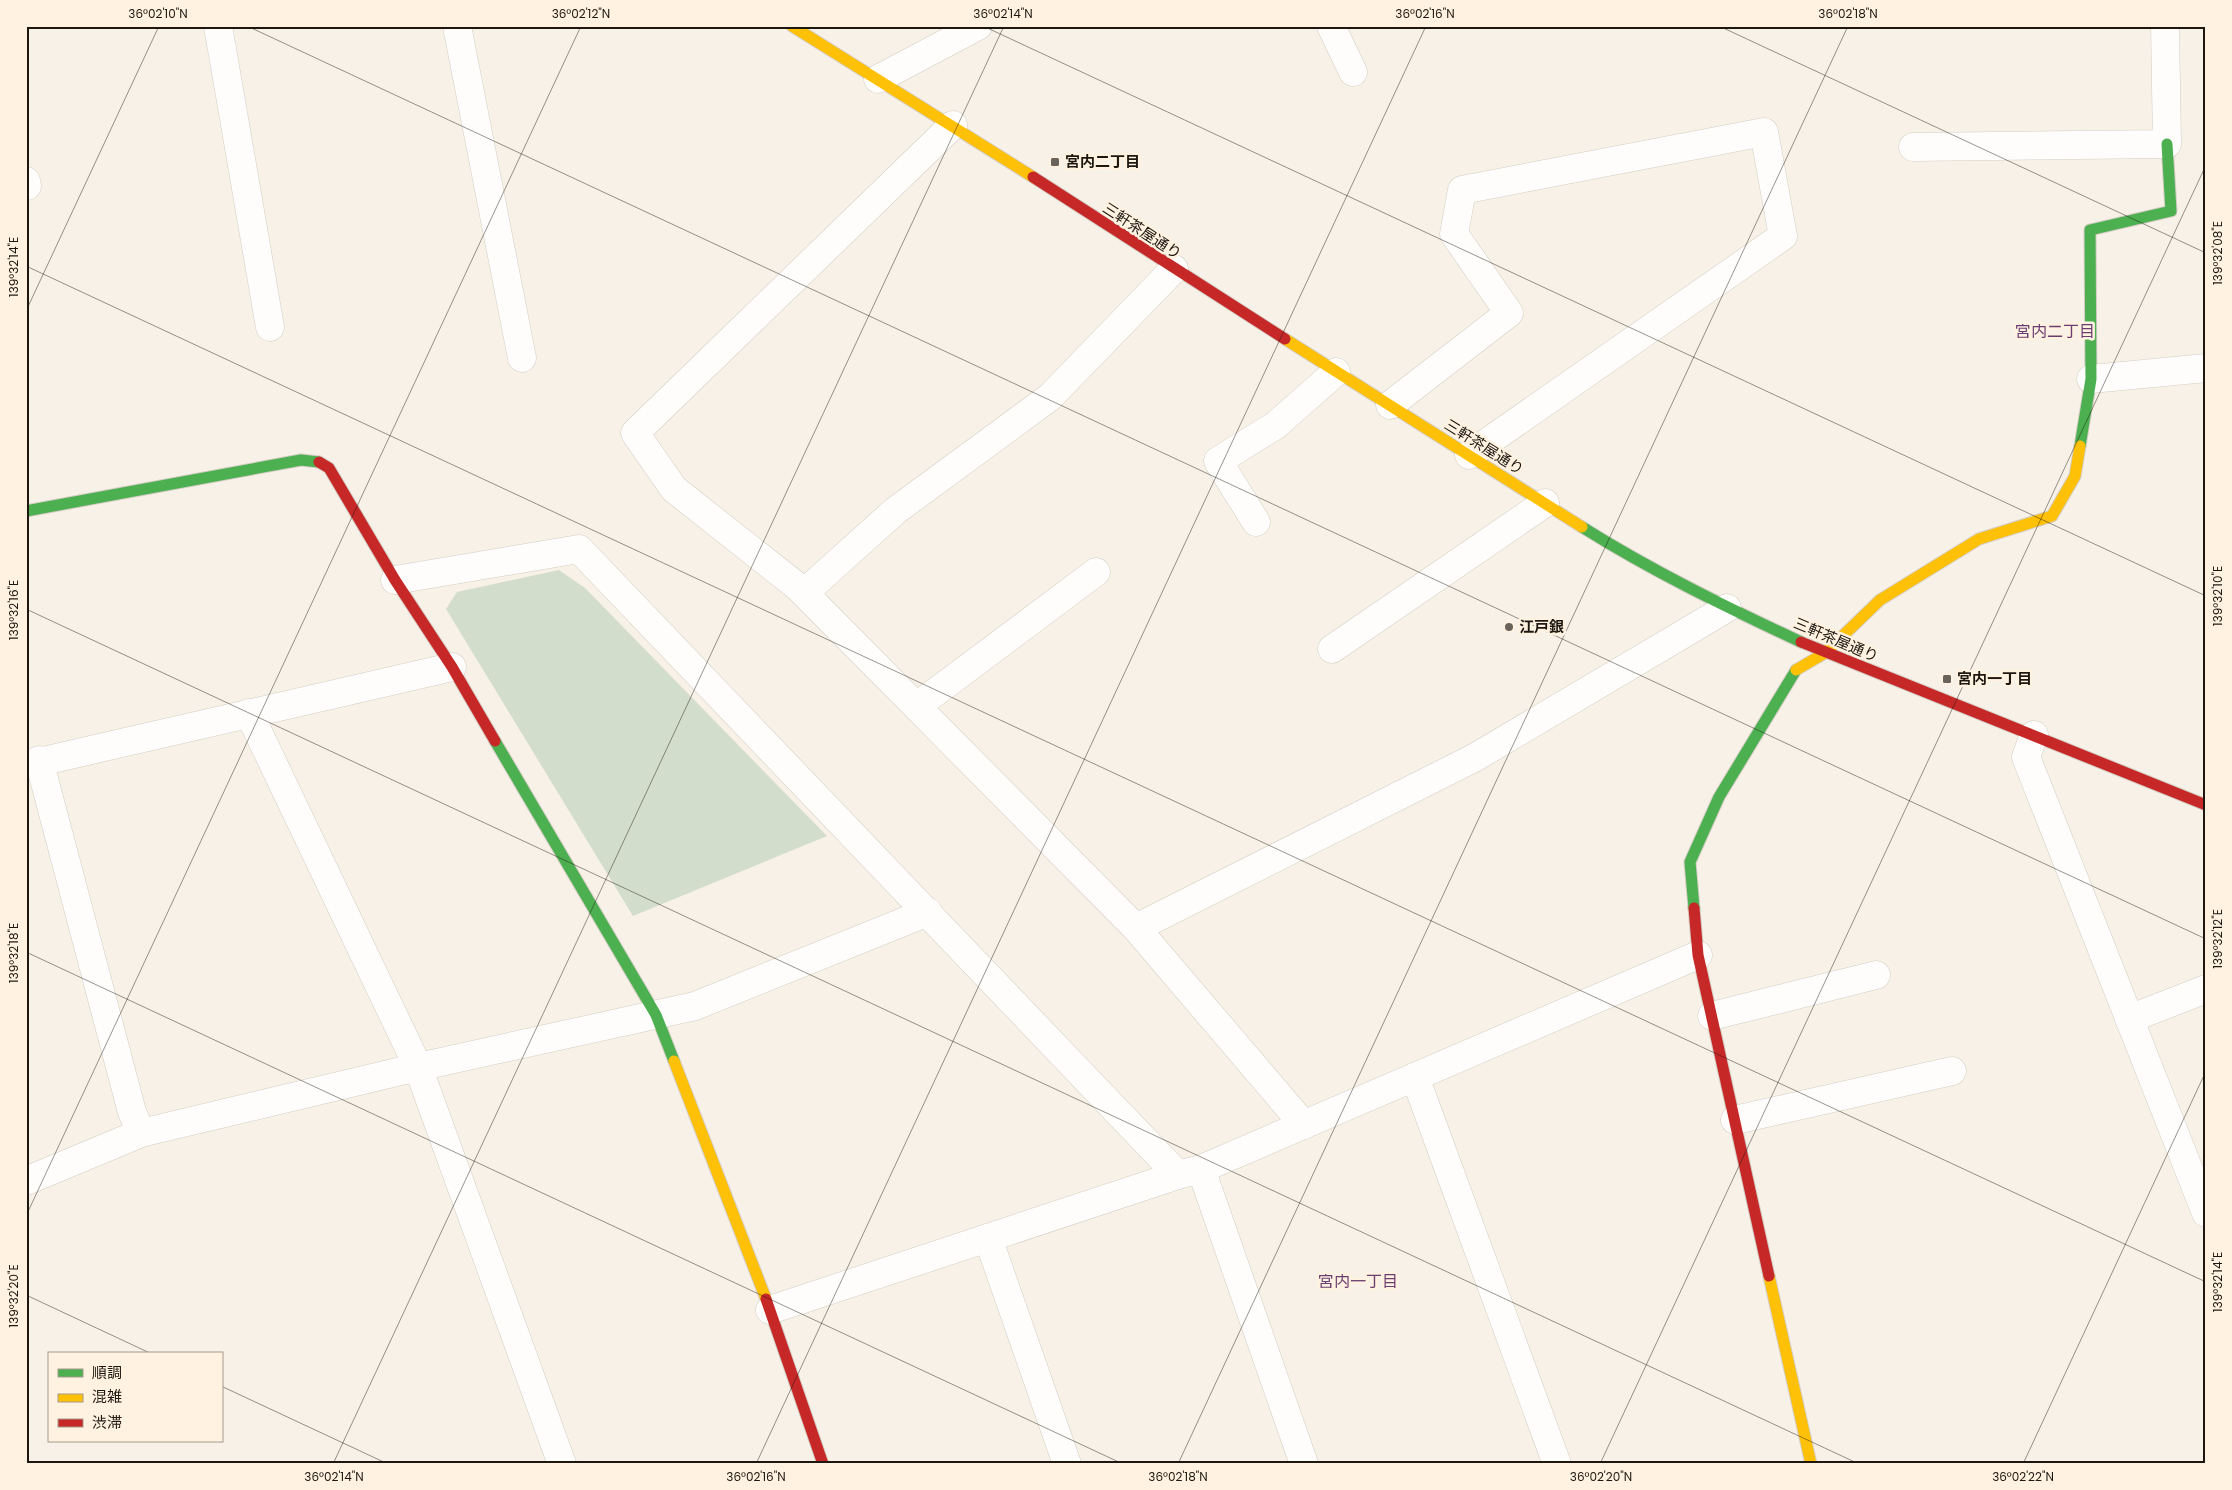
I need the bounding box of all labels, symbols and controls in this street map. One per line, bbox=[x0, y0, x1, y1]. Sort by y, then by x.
text: 36°02'10"N bbox=[128, 5, 188, 22]
text: 36°02'12"N bbox=[552, 5, 610, 22]
text: 36°02'14"N bbox=[973, 5, 1033, 22]
text: 36°02'16"N bbox=[1395, 5, 1455, 22]
text: 36°02'18"N bbox=[1818, 5, 1878, 22]
place label: 宮内二丁目 bbox=[1065, 151, 1140, 172]
marker: 宮内二丁目 bbox=[1049, 156, 1061, 168]
street label: 三軒茶屋通り bbox=[1099, 197, 1186, 264]
text: 139°32'08"E bbox=[2209, 221, 2226, 285]
text: 139°32'14"E bbox=[5, 237, 22, 297]
district label: 宮内二丁目 bbox=[2015, 320, 2095, 343]
street label: 三軒茶屋通り bbox=[1441, 414, 1528, 479]
text: 139°32'10"E bbox=[2209, 566, 2226, 626]
text: 139°32'16"E bbox=[5, 580, 22, 640]
street label: 三軒茶屋通り bbox=[1791, 612, 1882, 667]
place label: 江戸銀 bbox=[1519, 616, 1564, 637]
marker: 江戸銀 bbox=[1503, 621, 1515, 633]
place label: 宮内一丁目 bbox=[1957, 668, 2032, 689]
marker: 宮内一丁目 bbox=[1941, 673, 1953, 685]
text: 139°32'12"E bbox=[2209, 909, 2226, 969]
text: 139°32'18"E bbox=[5, 923, 22, 983]
text: 139°32'14"E bbox=[2209, 1252, 2226, 1312]
text: 139°32'20"E bbox=[5, 1264, 22, 1328]
district label: 宮内一丁目 bbox=[1318, 1270, 1398, 1293]
legend bbox=[48, 1352, 222, 1442]
text: 順調 bbox=[92, 1362, 122, 1383]
text: 混雑 bbox=[92, 1386, 122, 1407]
text: 渋滞 bbox=[92, 1412, 122, 1433]
text: 36°02'14"N bbox=[304, 1468, 364, 1485]
text: 36°02'16"N bbox=[726, 1468, 786, 1485]
text: 36°02'18"N bbox=[1148, 1468, 1208, 1485]
text: 36°02'20"N bbox=[1570, 1468, 1632, 1485]
text: 36°02'22"N bbox=[1992, 1468, 2054, 1485]

